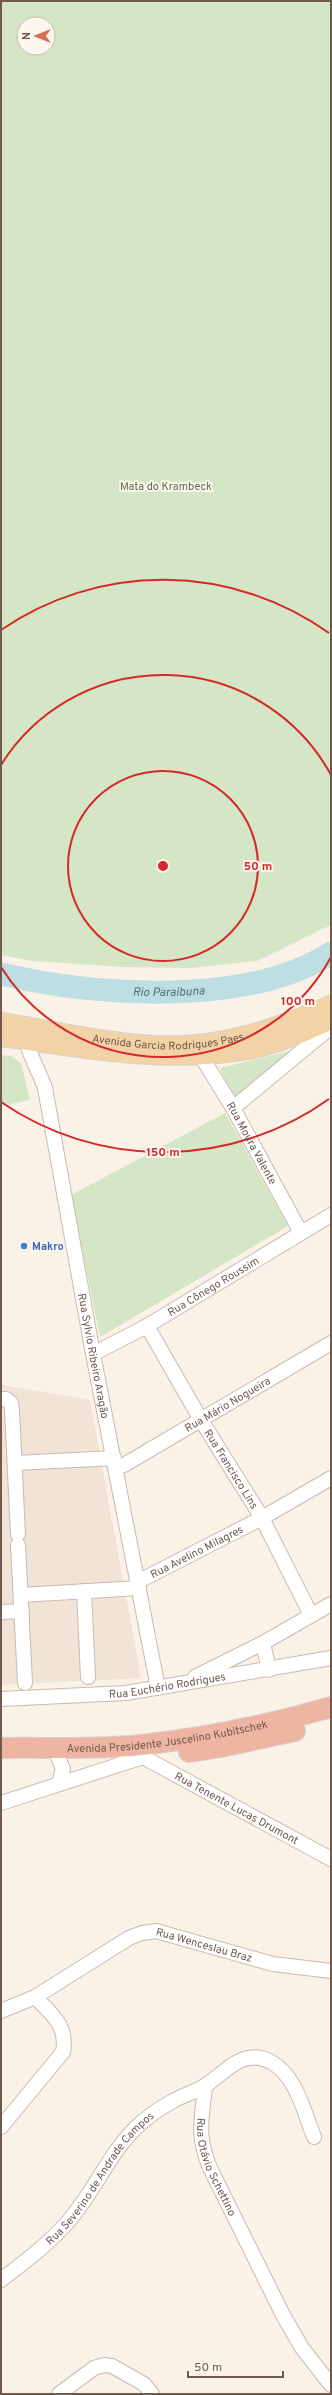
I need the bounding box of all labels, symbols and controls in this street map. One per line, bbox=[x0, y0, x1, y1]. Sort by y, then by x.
north arrow bbox=[16, 16, 56, 56]
text: N bbox=[20, 32, 34, 40]
park label: Mata do Krambeck bbox=[120, 480, 212, 494]
centre of rings bbox=[156, 859, 170, 873]
text: 50 m bbox=[244, 859, 272, 875]
water label: Rio Paraibuna bbox=[132, 983, 206, 1001]
text: 100 m bbox=[281, 994, 315, 1010]
street label: Avenida Garcia Rodrigues Paes bbox=[91, 1030, 246, 1054]
street label: Rua Moura Valente bbox=[223, 1100, 279, 1187]
text: 150 m bbox=[146, 1145, 180, 1161]
place label: Makro bbox=[32, 1240, 64, 1254]
marker: Makro bbox=[19, 1241, 29, 1251]
street label: Rua Cônego Roussim bbox=[165, 1254, 262, 1320]
street label: Rua Sylvio Ribeiro Aragão bbox=[74, 1292, 111, 1420]
street label: Rua Mário Nogueira bbox=[182, 1374, 274, 1436]
street label: Rua Francisco Lins bbox=[200, 1427, 261, 1512]
street label: Rua Avelino Milagres bbox=[148, 1523, 246, 1582]
street label: Rua Euchério Rodrigues bbox=[109, 1670, 227, 1702]
street label: Avenida Presidente Juscelino Kubitschek bbox=[67, 1718, 269, 1756]
street label: Rua Tenente Lucas Drumont bbox=[172, 1770, 301, 1848]
street label: Rua Wenceslau Braz bbox=[154, 1925, 254, 1966]
street label: Rua Severino de Andrade Campos bbox=[43, 2109, 157, 2248]
street label: Rua Otávio Schettino bbox=[193, 2117, 239, 2219]
scale bar bbox=[188, 2353, 283, 2379]
text: 50 m bbox=[194, 2360, 222, 2376]

